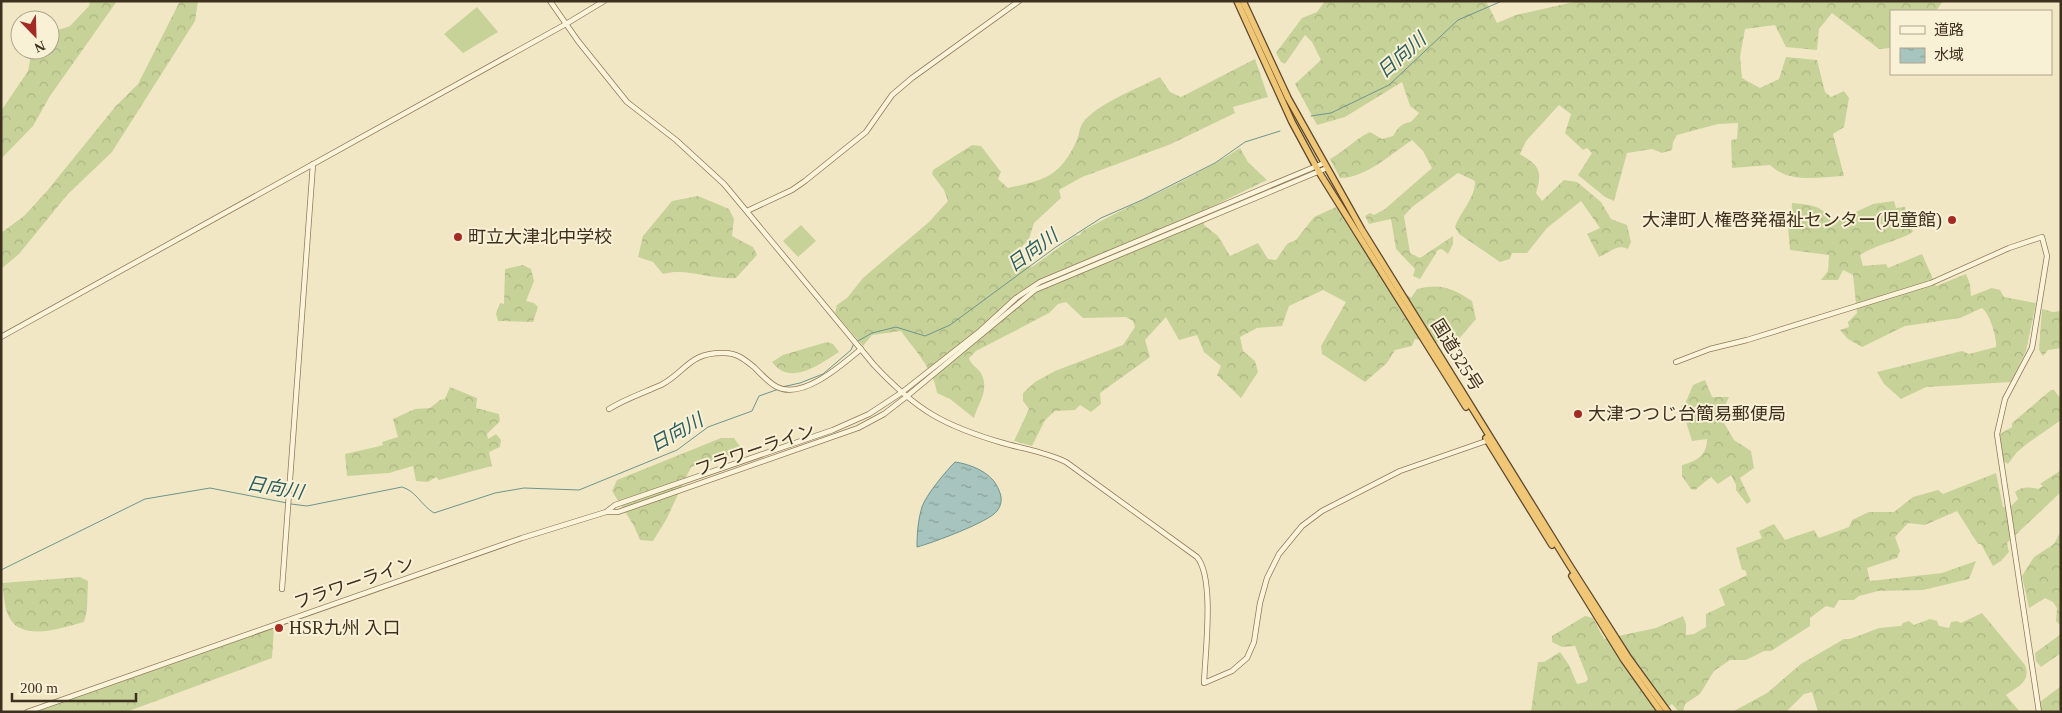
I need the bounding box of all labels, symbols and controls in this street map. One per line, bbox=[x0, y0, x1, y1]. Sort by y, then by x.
north arrow bbox=[10, 10, 60, 60]
legend bbox=[1890, 10, 2052, 75]
text: 道路 bbox=[1934, 22, 1964, 38]
water label: 日向川 bbox=[1373, 27, 1431, 82]
text: N bbox=[32, 38, 47, 55]
text: 水域 bbox=[1934, 47, 1964, 63]
place label: 大津町人権啓発福祉センター(児童館) bbox=[1642, 210, 1942, 231]
marker: 大津町人権啓発福祉センター(児童館) bbox=[1946, 214, 1958, 226]
water label: 日向川 bbox=[1003, 224, 1063, 276]
place label: 町立大津北中学校 bbox=[468, 227, 612, 247]
marker: 町立大津北中学校 bbox=[452, 231, 464, 243]
street label: 国道325号 bbox=[1427, 315, 1487, 395]
place label: 大津つつじ台簡易郵便局 bbox=[1588, 404, 1786, 424]
water label: 日向川 bbox=[646, 408, 708, 455]
marker: 大津つつじ台簡易郵便局 bbox=[1572, 408, 1584, 420]
street label: フラワーライン bbox=[692, 420, 818, 480]
water label: 日向川 bbox=[245, 472, 307, 503]
street label: フラワーライン bbox=[291, 553, 417, 613]
place label: HSR九州 入口 bbox=[289, 618, 401, 638]
marker: HSR九州 入口 bbox=[273, 622, 285, 634]
scale bar bbox=[12, 670, 136, 702]
text: 200 m bbox=[20, 680, 58, 696]

